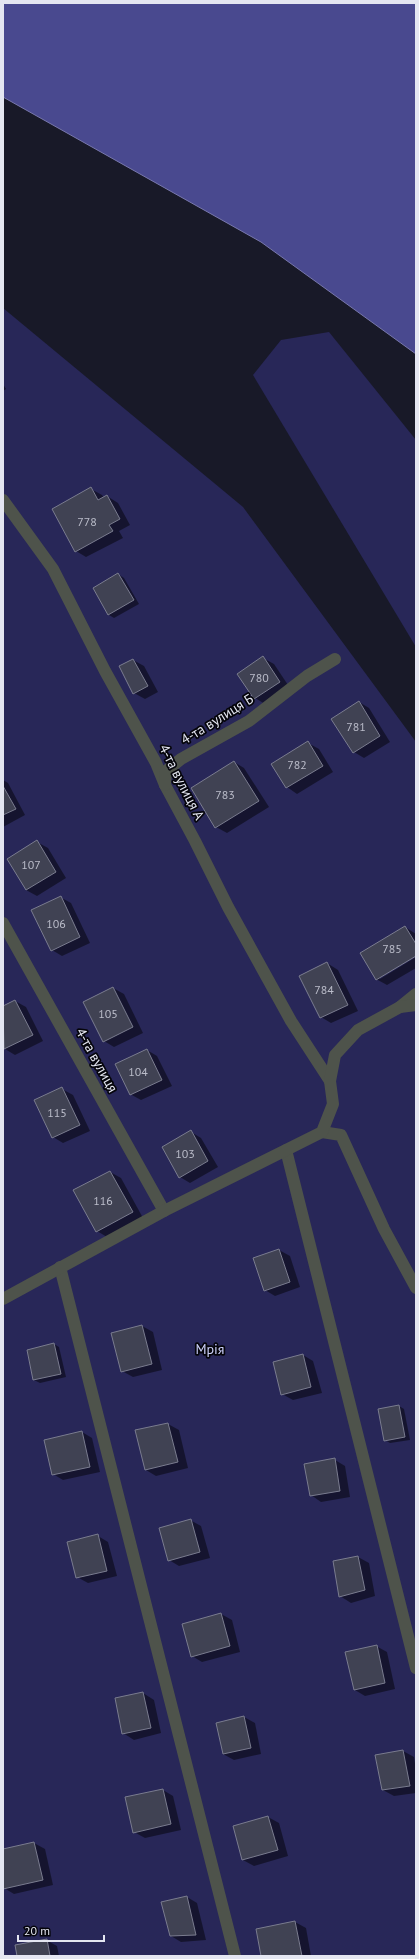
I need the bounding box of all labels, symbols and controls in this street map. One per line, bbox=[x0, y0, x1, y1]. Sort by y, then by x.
house number: 778 bbox=[77, 514, 97, 529]
house number: 780 bbox=[249, 670, 269, 685]
street label: 4-та вулиця Б bbox=[177, 689, 257, 748]
house number: 781 bbox=[346, 719, 366, 734]
street label: 4-та вулиця А bbox=[155, 741, 209, 824]
house number: 782 bbox=[287, 757, 307, 772]
house number: 783 bbox=[215, 787, 235, 802]
house number: 107 bbox=[21, 857, 41, 872]
house number: 106 bbox=[46, 916, 66, 931]
house number: 785 bbox=[382, 941, 402, 956]
house number: 784 bbox=[314, 982, 334, 997]
house number: 105 bbox=[98, 1006, 118, 1021]
street label: 4-та вулиця bbox=[72, 1025, 122, 1095]
house number: 104 bbox=[128, 1064, 148, 1079]
house number: 115 bbox=[47, 1105, 67, 1120]
house number: 103 bbox=[175, 1146, 195, 1161]
house number: 116 bbox=[93, 1193, 113, 1208]
park label: Мрія bbox=[195, 1340, 225, 1358]
scale bar bbox=[18, 1917, 104, 1943]
text: 20 m bbox=[24, 1923, 50, 1938]

